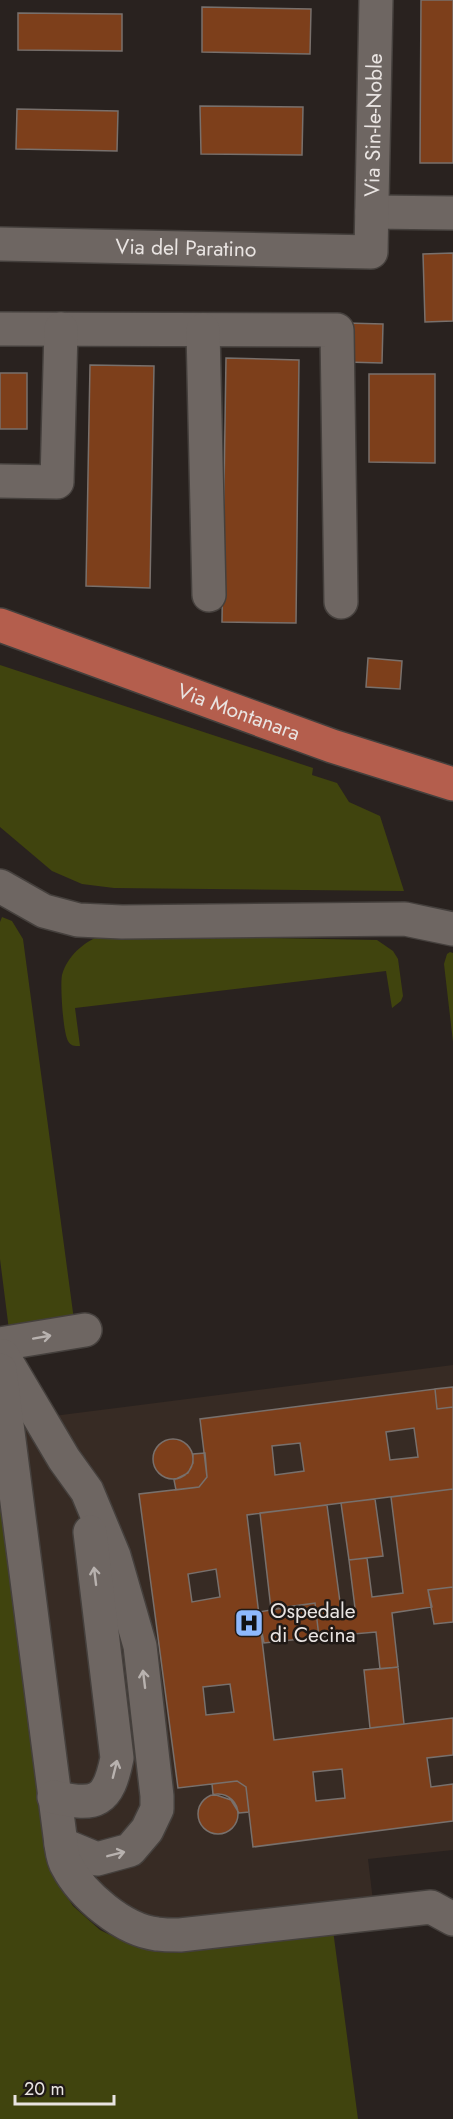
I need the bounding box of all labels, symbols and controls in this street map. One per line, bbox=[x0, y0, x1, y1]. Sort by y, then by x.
street label: Via Sin-le-Noble bbox=[357, 53, 390, 197]
street label: Via del Paratino bbox=[115, 231, 257, 265]
street label: Via Montanara bbox=[173, 676, 304, 748]
one-way arrow bbox=[32, 1331, 52, 1342]
one-way arrow bbox=[90, 1567, 101, 1586]
place label: Ospedale di Cecina bbox=[270, 1596, 356, 1650]
hospital icon: Ospedale di Cecina bbox=[233, 1607, 265, 1639]
one-way arrow bbox=[138, 1670, 149, 1690]
one-way arrow bbox=[109, 1760, 121, 1779]
one-way arrow bbox=[106, 1848, 125, 1859]
scale bar bbox=[15, 2068, 114, 2106]
text: 20 m bbox=[24, 2076, 64, 2102]

